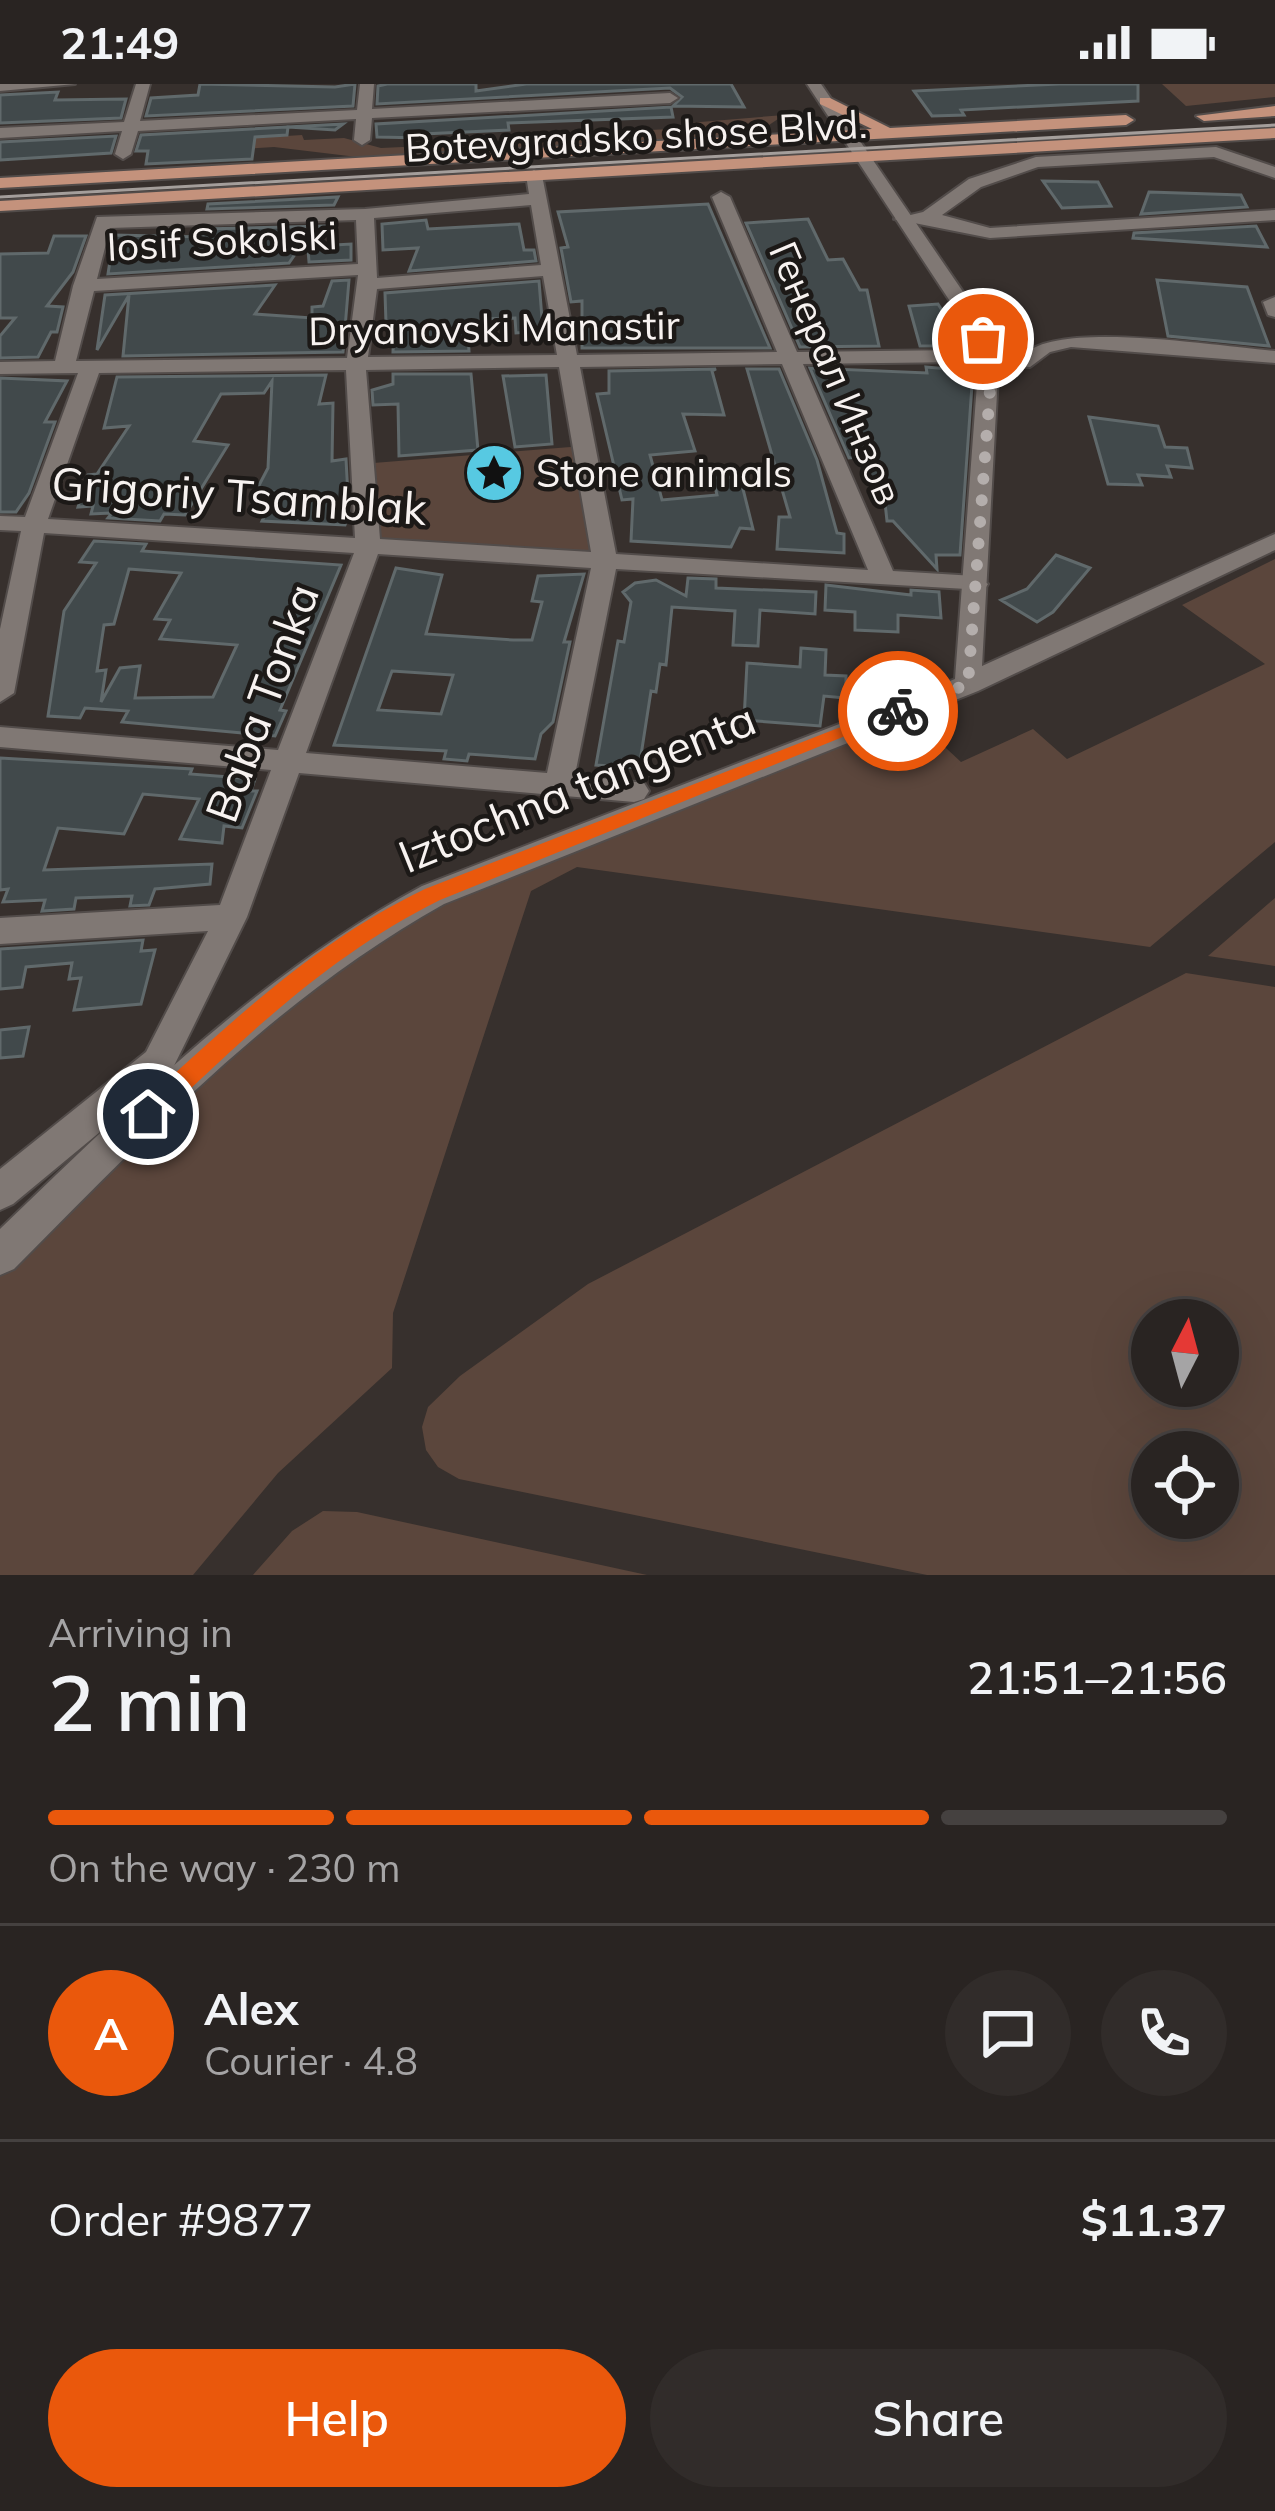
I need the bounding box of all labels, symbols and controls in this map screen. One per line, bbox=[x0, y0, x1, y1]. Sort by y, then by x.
text: 21:49 bbox=[60, 14, 179, 70]
street label: Botevgradsko shose Blvd. bbox=[404, 99, 868, 172]
street label: Iosif Sokolski bbox=[105, 210, 338, 271]
street label: Генерал Инзов bbox=[759, 234, 914, 512]
pin bbox=[932, 288, 1034, 390]
street label: Dryanovski Manastir bbox=[308, 300, 680, 355]
icon: bag bbox=[950, 306, 1016, 372]
place icon: Stone animals bbox=[463, 442, 525, 504]
place label: Stone animals bbox=[536, 448, 792, 497]
street label: Grigoriy Tsamblak bbox=[50, 454, 429, 536]
street label: Baba Tonka bbox=[192, 576, 330, 829]
courier bbox=[838, 651, 958, 771]
icon: bike bbox=[865, 678, 931, 744]
street label: Iztochna tangenta bbox=[390, 690, 763, 884]
pin bbox=[97, 1063, 199, 1165]
icon: home bbox=[115, 1081, 181, 1147]
north arrow bbox=[1131, 1299, 1239, 1407]
map controls bbox=[1131, 1299, 1239, 1539]
button: locate bbox=[1131, 1431, 1239, 1539]
text: Arriving in bbox=[48, 1608, 233, 1657]
text: 21:51–21:56 bbox=[967, 1649, 1227, 1705]
text: 2 min bbox=[48, 1653, 251, 1751]
text: On the way · 230 m bbox=[48, 1843, 400, 1892]
button: chat bbox=[945, 1970, 1071, 2096]
button: phone bbox=[1101, 1970, 1227, 2096]
text: Alex bbox=[204, 1980, 299, 2036]
text: A bbox=[94, 2005, 128, 2061]
text: Courier · 4.8 bbox=[204, 2036, 418, 2085]
text: Order #9877 bbox=[48, 2191, 313, 2247]
text: $11.37 bbox=[1081, 2191, 1227, 2247]
button: Help bbox=[48, 2349, 626, 2487]
button: Share bbox=[650, 2349, 1227, 2487]

